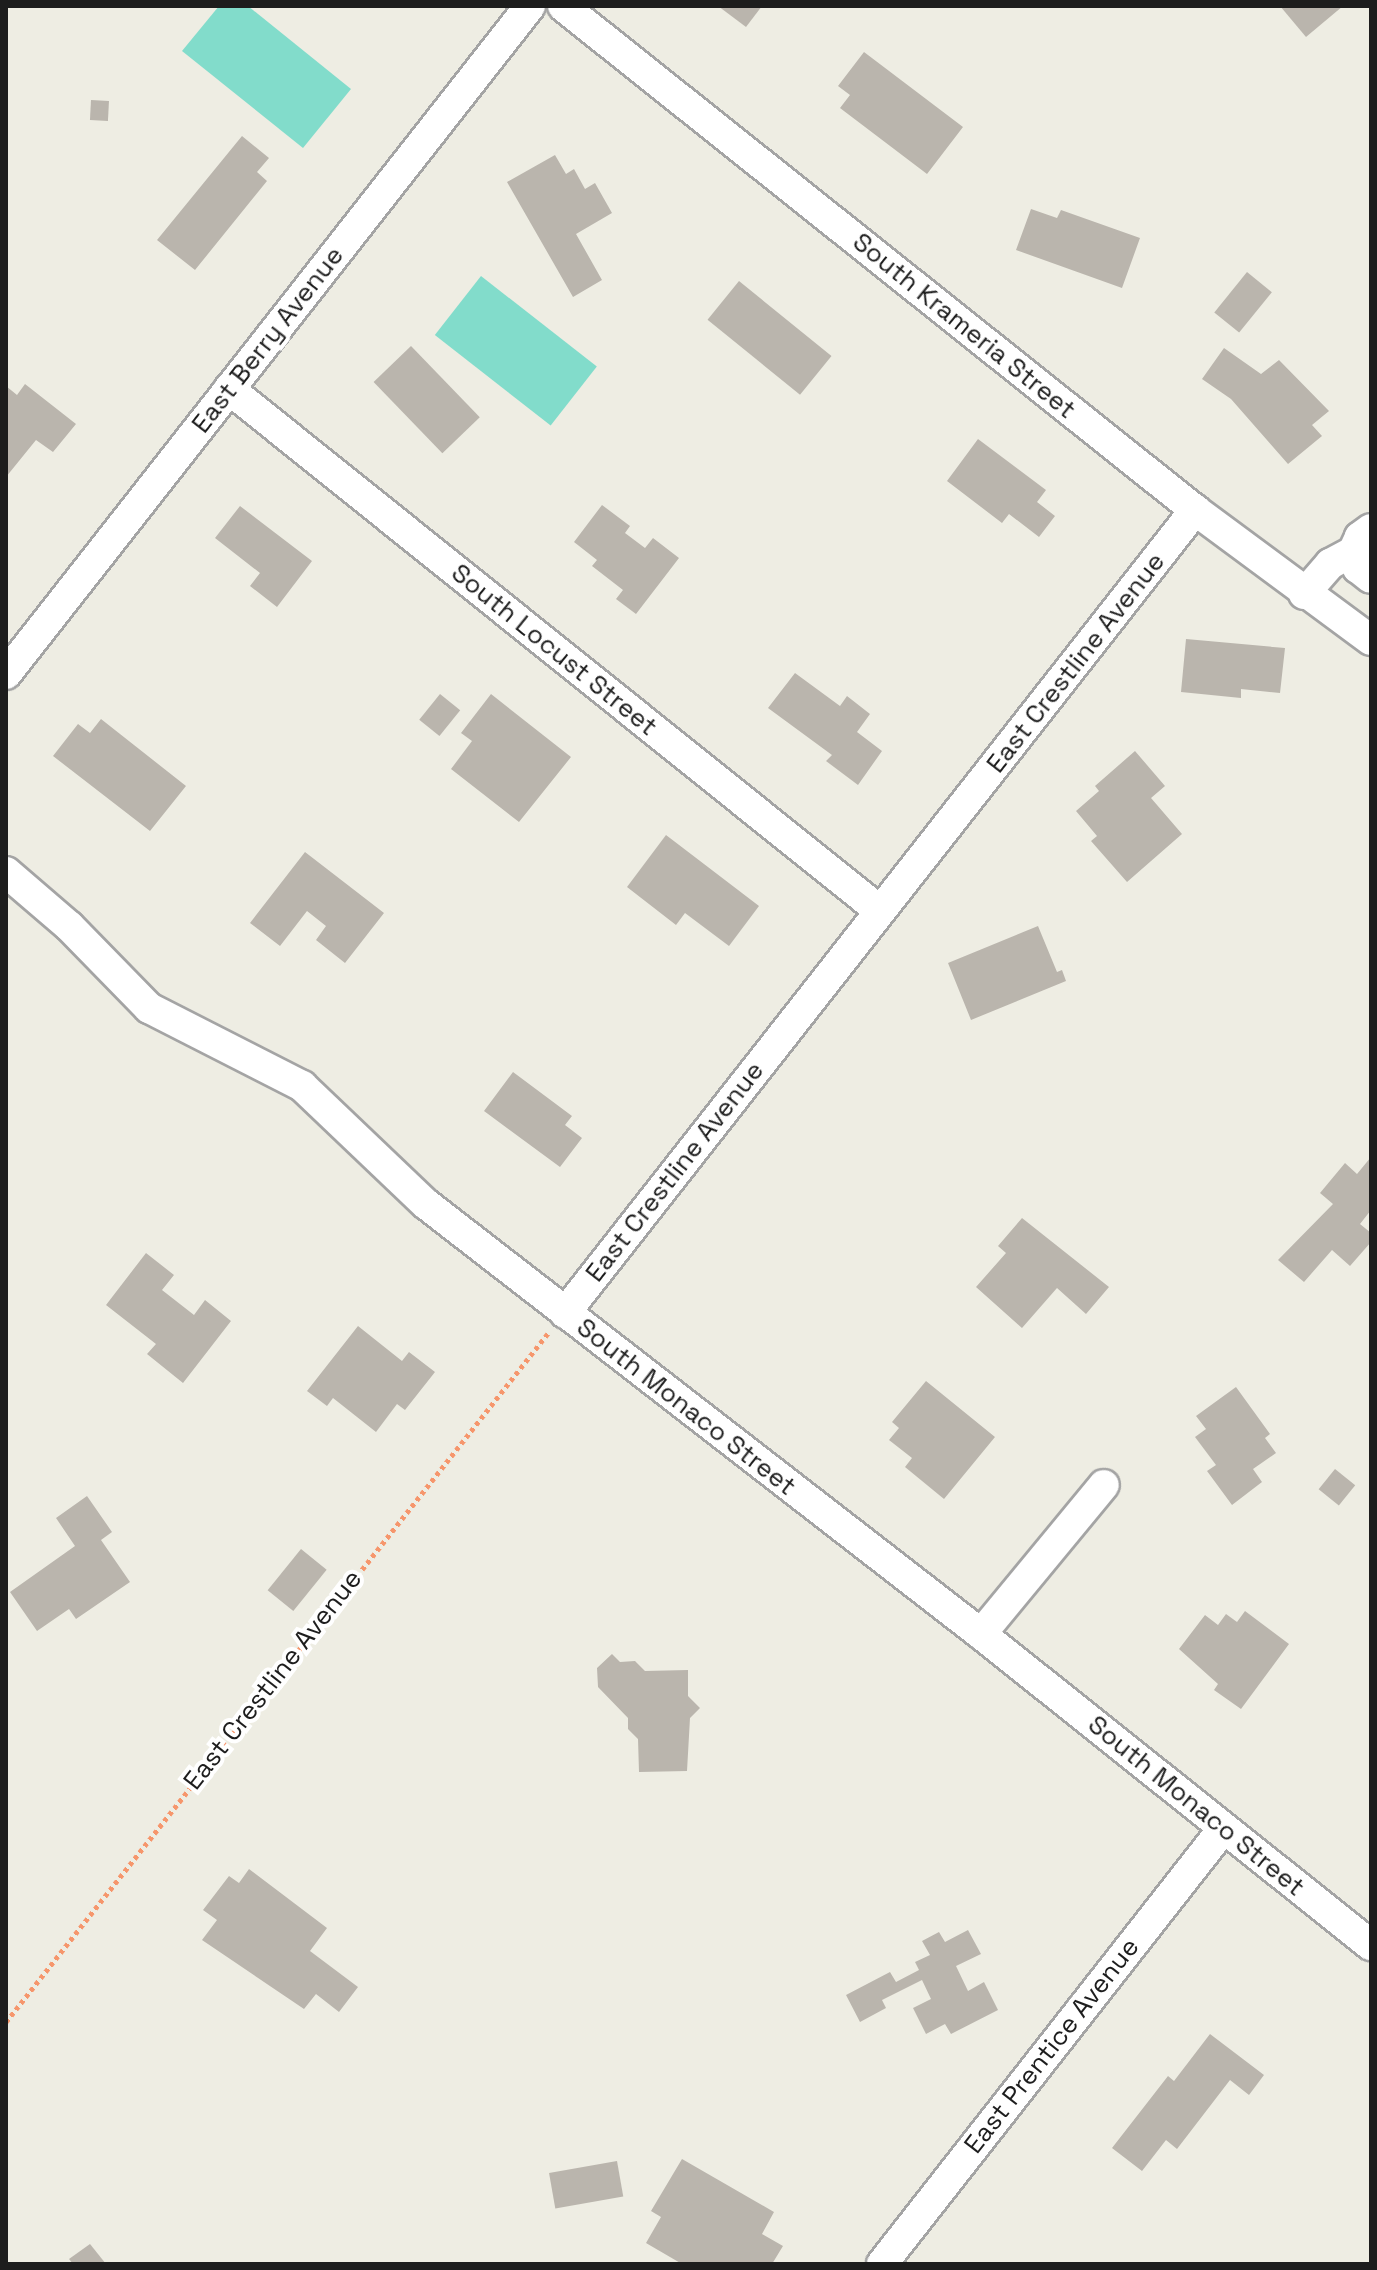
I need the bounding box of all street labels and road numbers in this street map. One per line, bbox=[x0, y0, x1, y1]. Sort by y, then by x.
street label: South Krameria Street bbox=[846, 226, 1082, 426]
street label: East Berry Avenue bbox=[185, 241, 351, 439]
street label: East Crestline Avenue bbox=[980, 547, 1172, 779]
street label: South Locust Street bbox=[445, 557, 663, 743]
street label: East Crestline Avenue bbox=[579, 1056, 771, 1288]
street label: South Monaco Street bbox=[570, 1312, 802, 1502]
street label: East Crestline Avenue bbox=[177, 1564, 369, 1796]
street label: South Monaco Street bbox=[1082, 1709, 1310, 1903]
street label: East Prentice Avenue bbox=[958, 1932, 1146, 2160]

